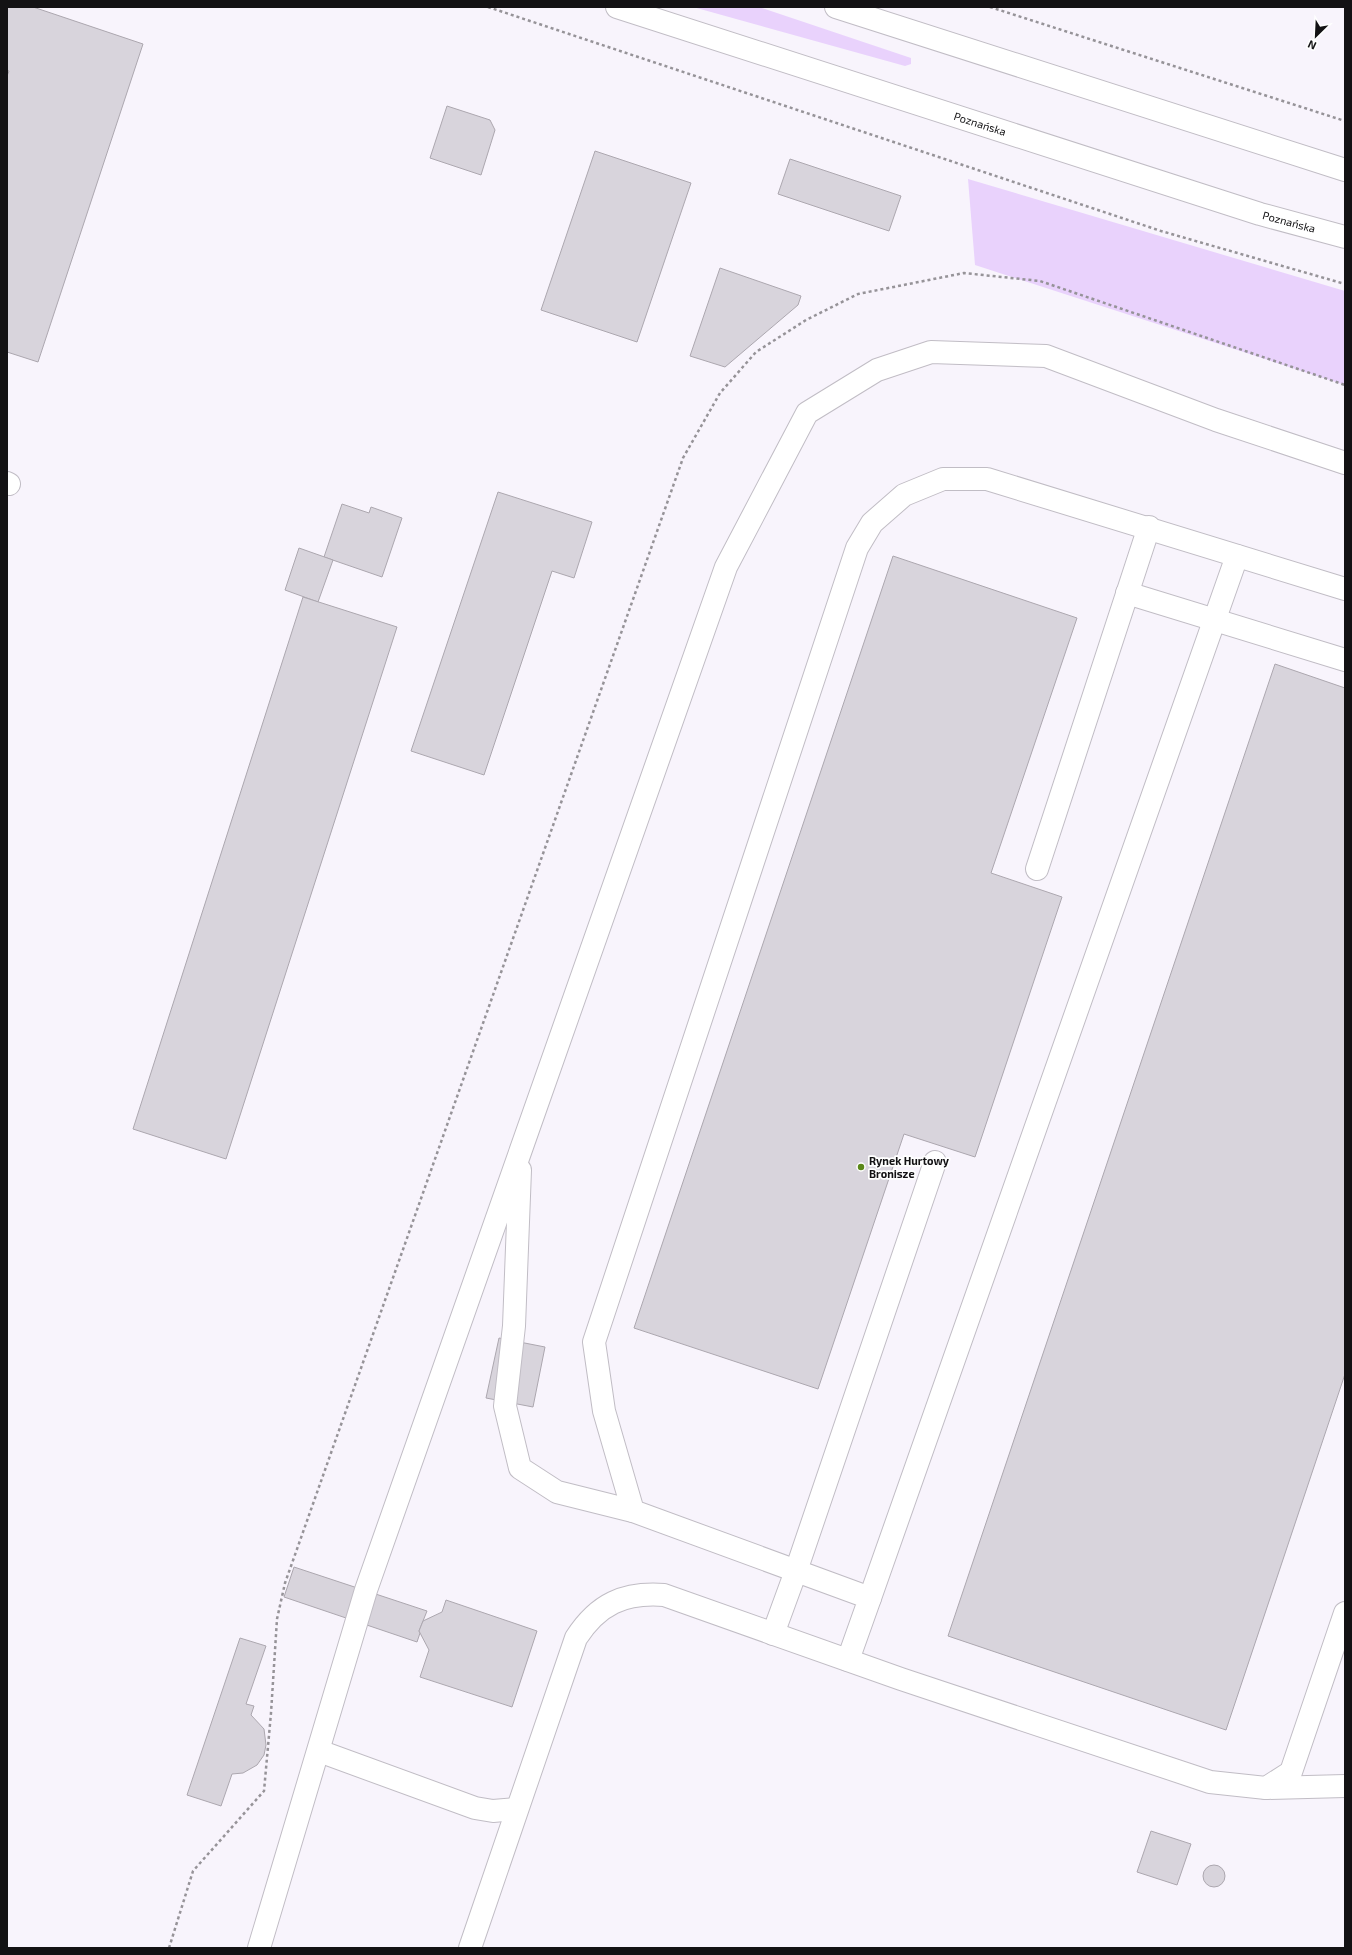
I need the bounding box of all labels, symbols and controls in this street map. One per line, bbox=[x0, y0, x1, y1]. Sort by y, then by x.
north arrow bbox=[1296, 16, 1336, 56]
text: N bbox=[1305, 38, 1318, 53]
street label: Poznańska bbox=[952, 109, 1008, 138]
street label: Poznańska bbox=[1261, 208, 1317, 235]
place label: Rynek Hurtowy Bronisze bbox=[869, 1154, 950, 1180]
marker: Rynek Hurtowy Bronisze bbox=[856, 1162, 866, 1172]

